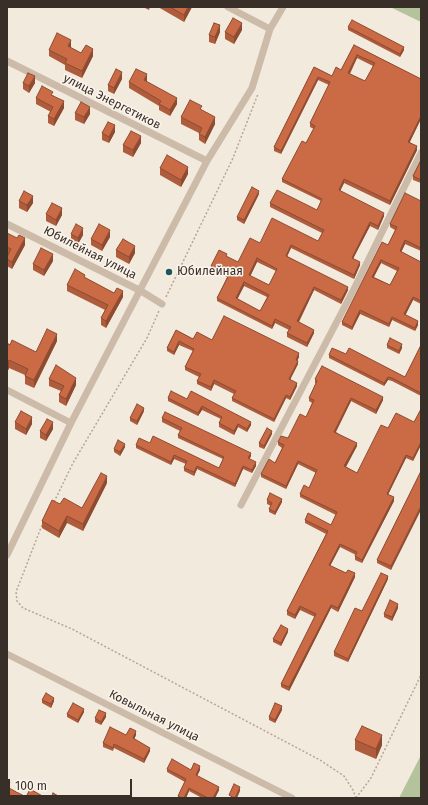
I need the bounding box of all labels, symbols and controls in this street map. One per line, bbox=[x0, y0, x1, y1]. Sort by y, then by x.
street label: улица Энергетиков bbox=[61, 71, 163, 133]
street label: Юбилейная улица bbox=[41, 223, 139, 283]
place label: Юбилейная bbox=[177, 265, 243, 279]
marker: Юбилейная bbox=[164, 267, 174, 277]
street label: Ковыльная улица bbox=[106, 687, 202, 745]
scale bar bbox=[10, 771, 134, 797]
text: 100 m bbox=[15, 779, 47, 793]

